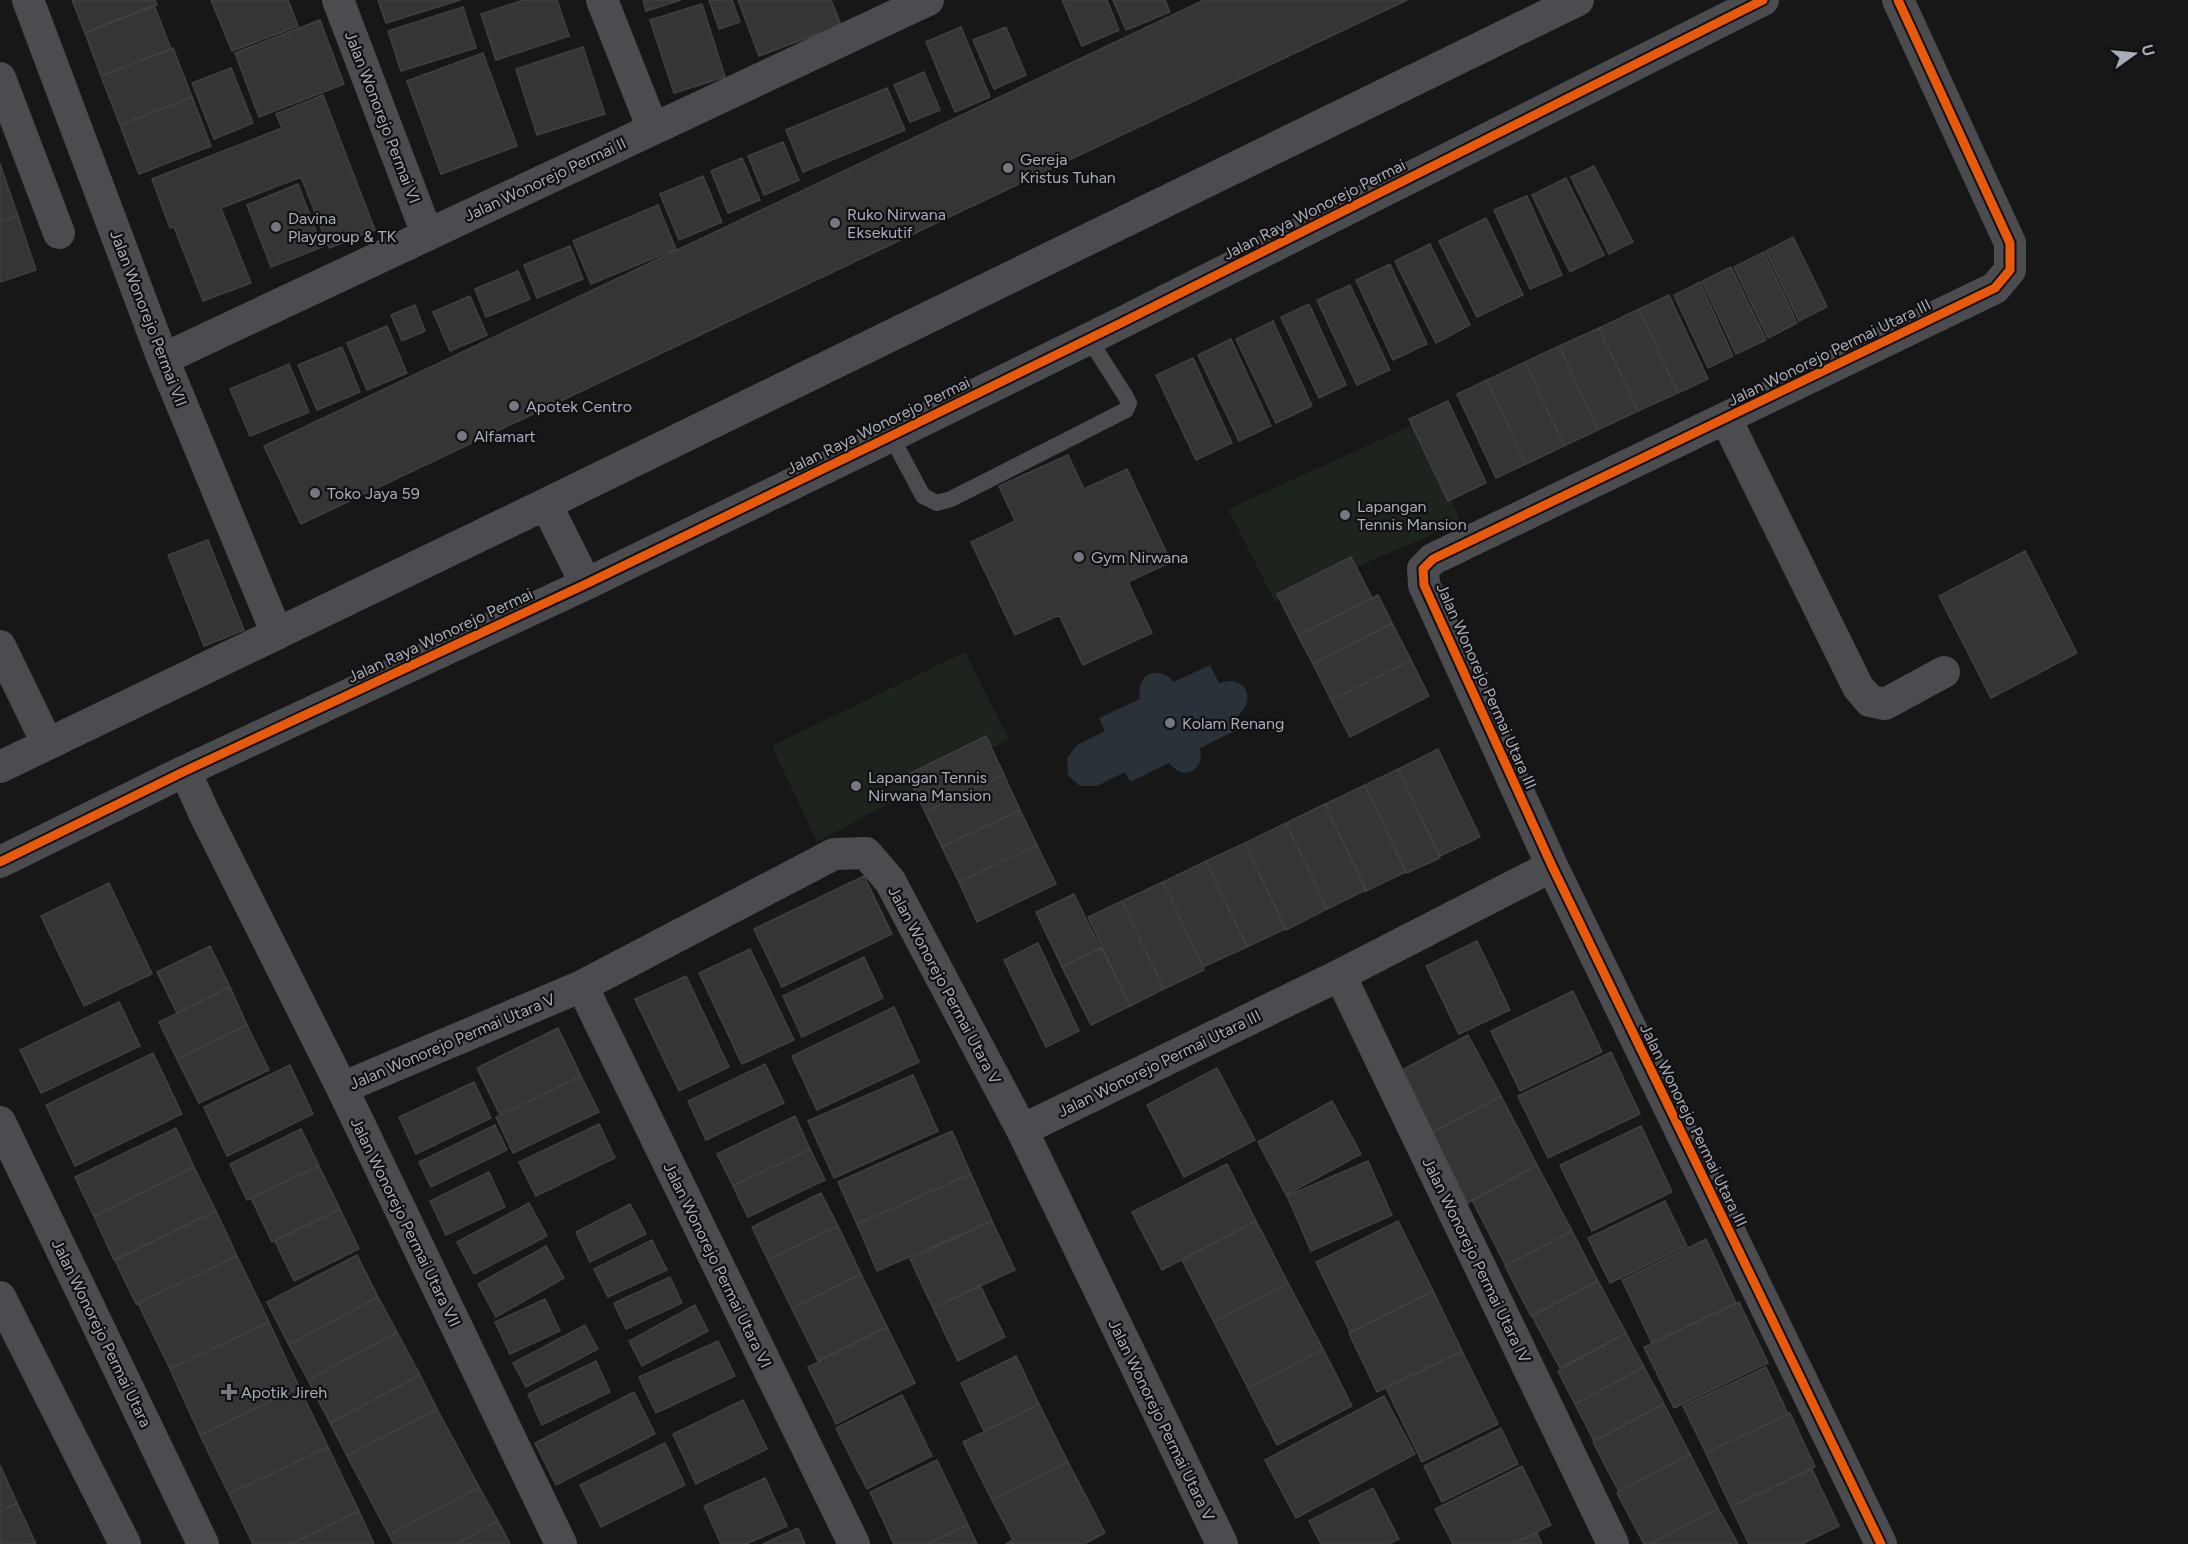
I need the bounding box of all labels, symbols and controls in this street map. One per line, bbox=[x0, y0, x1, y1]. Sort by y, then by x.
north arrow bbox=[2104, 24, 2164, 84]
street label: Jalan Wonorejo Permai VI bbox=[341, 28, 424, 206]
text: U bbox=[2137, 42, 2159, 58]
street label: Jalan Wonorejo Permai II bbox=[461, 134, 629, 225]
place label: Gereja Kristus Tuhan bbox=[1020, 150, 1116, 187]
street label: Jalan Raya Wonorejo Permai bbox=[1220, 155, 1409, 264]
marker: Gereja Kristus Tuhan bbox=[1001, 161, 1015, 175]
place label: Ruko Nirwana Eksekutif bbox=[847, 205, 946, 242]
place label: Davina Playgroup & TK bbox=[288, 209, 397, 246]
marker: Ruko Nirwana Eksekutif bbox=[828, 216, 842, 230]
marker: Davina Playgroup & TK bbox=[269, 220, 283, 234]
street label: Jalan Wonorejo Permai VII bbox=[106, 227, 191, 409]
street label: Jalan Wonorejo Permai Utara III bbox=[1725, 295, 1934, 410]
street label: Jalan Raya Wonorejo Permai bbox=[783, 373, 973, 478]
place label: Apotek Centro bbox=[526, 397, 632, 416]
marker: Apotek Centro bbox=[507, 399, 521, 413]
place label: Alfamart bbox=[474, 427, 536, 446]
marker: Alfamart bbox=[455, 429, 469, 443]
place label: Toko Jaya 59 bbox=[327, 484, 420, 503]
marker: Toko Jaya 59 bbox=[308, 486, 322, 500]
place label: Lapangan Tennis Mansion bbox=[1357, 497, 1467, 534]
marker: Lapangan Tennis Mansion bbox=[1338, 508, 1352, 522]
place label: Gym Nirwana bbox=[1091, 548, 1188, 567]
marker: Gym Nirwana bbox=[1072, 550, 1086, 564]
street label: Jalan Wonorejo Permai Utara III bbox=[1432, 580, 1541, 792]
street label: Jalan Raya Wonorejo Permai bbox=[345, 584, 536, 687]
place label: Kolam Renang bbox=[1182, 714, 1284, 733]
marker: Kolam Renang bbox=[1163, 716, 1177, 730]
place label: Lapangan Tennis Nirwana Mansion bbox=[868, 768, 991, 805]
marker: Lapangan Tennis Nirwana Mansion bbox=[849, 779, 863, 793]
street label: Jalan Wonorejo Permai Utara V bbox=[884, 883, 1005, 1088]
street label: Jalan Wonorejo Permai Utara V bbox=[346, 989, 558, 1094]
street label: Jalan Wonorejo Permai Utara III bbox=[1055, 1006, 1264, 1121]
street label: Jalan Wonorejo Permai Utara III bbox=[1636, 1021, 1751, 1230]
street label: Jalan Wonorejo Permai Utara VII bbox=[347, 1115, 465, 1330]
street label: Jalan Wonorejo Permai Utara IV bbox=[1418, 1155, 1535, 1366]
street label: Jalan Wonorejo Permai Utara VI bbox=[659, 1160, 776, 1371]
street label: Jalan Wonorejo Permai Utara bbox=[48, 1236, 155, 1430]
street label: Jalan Wonorejo Permai Utara V bbox=[1104, 1316, 1219, 1524]
place label: Apotik Jireh bbox=[241, 1383, 327, 1402]
marker: Apotik Jireh bbox=[222, 1385, 236, 1399]

